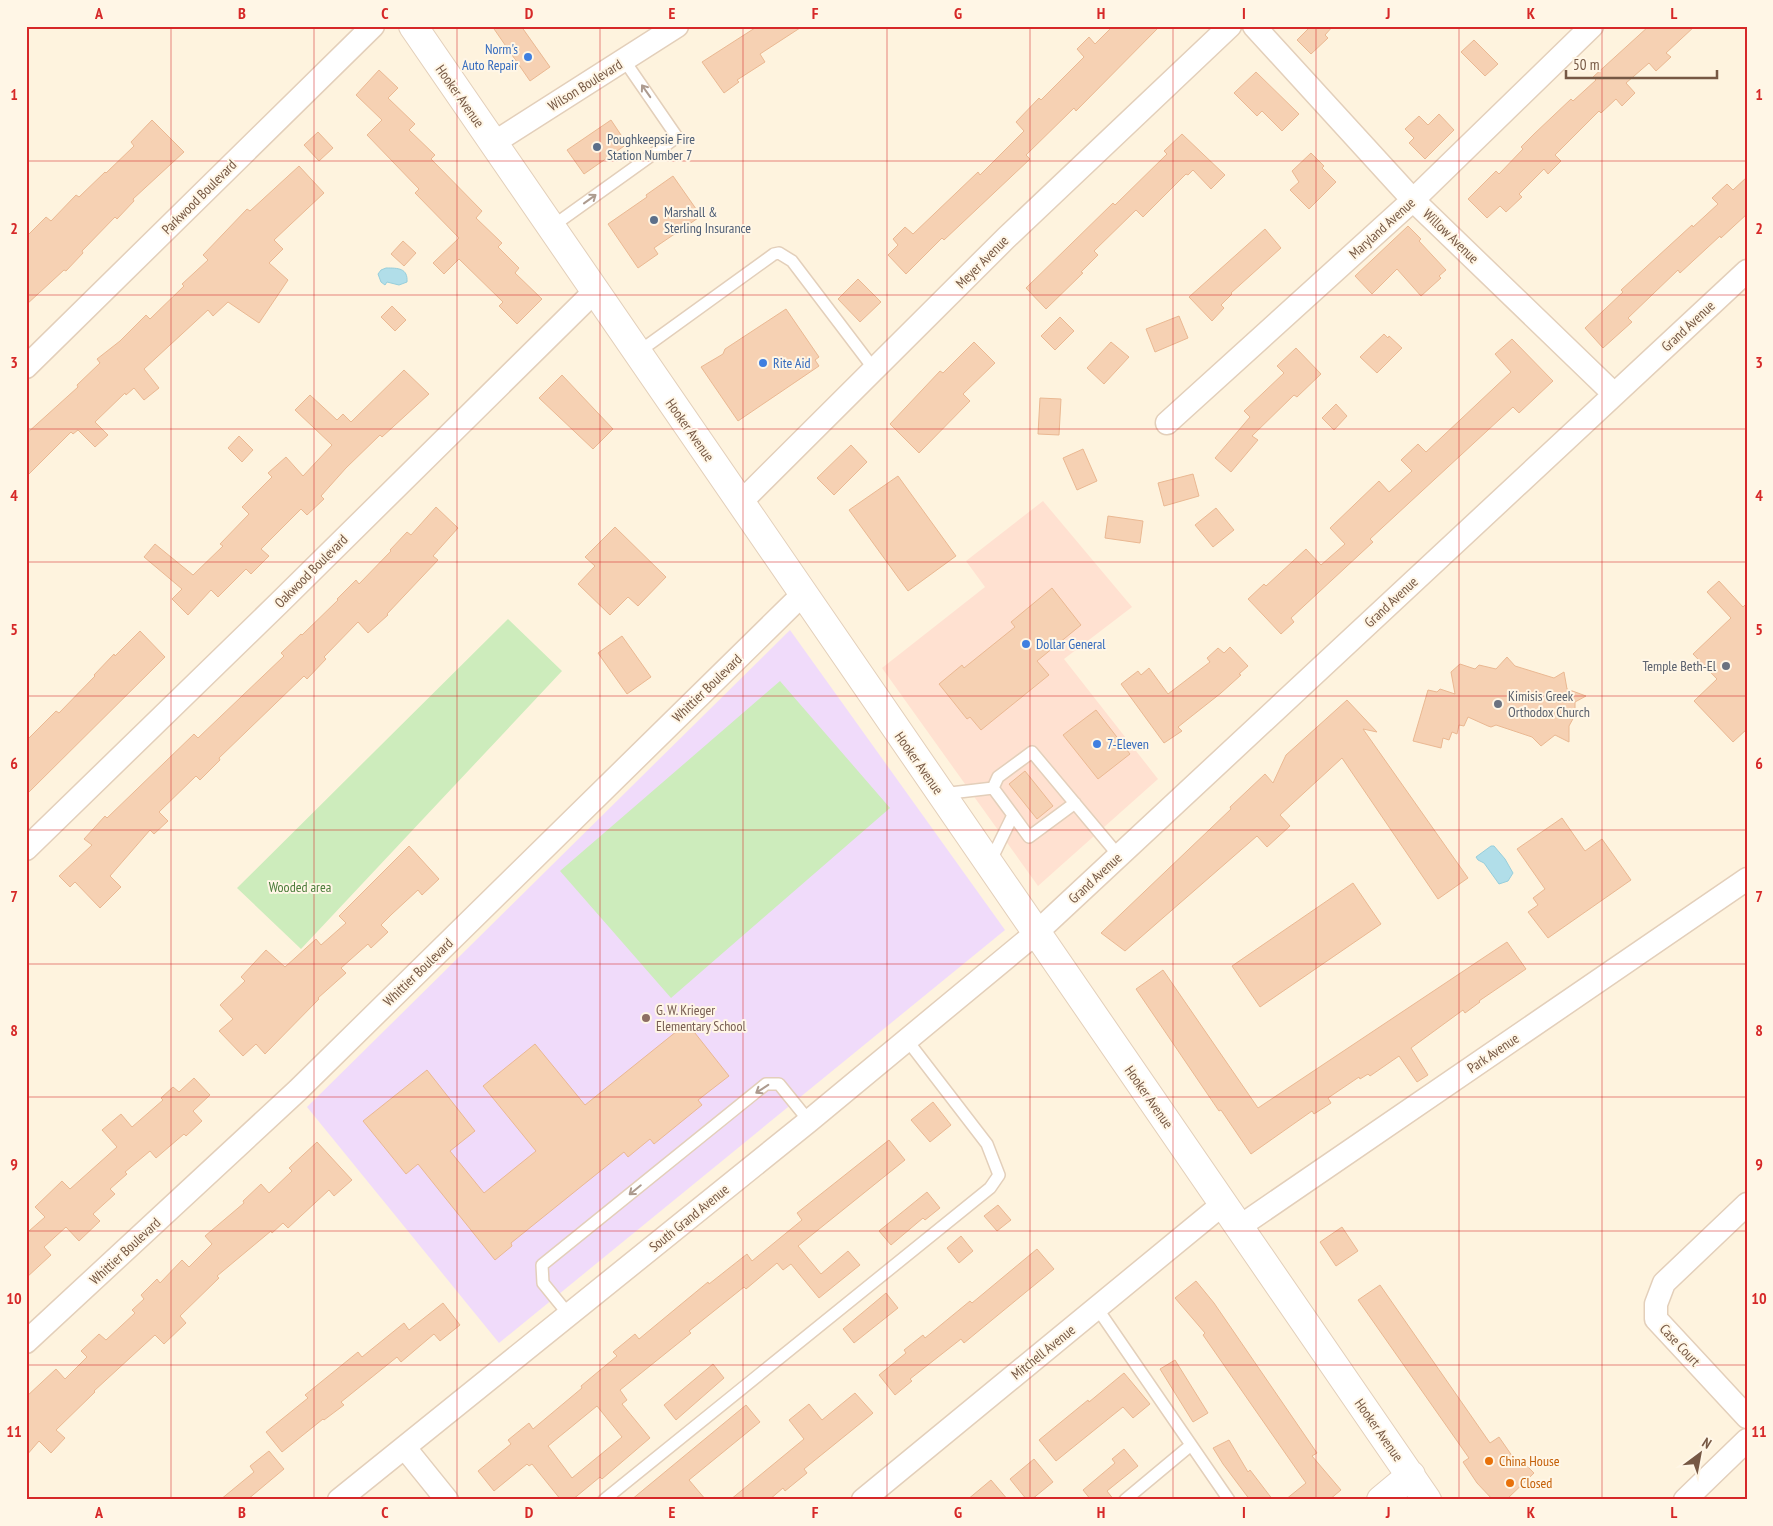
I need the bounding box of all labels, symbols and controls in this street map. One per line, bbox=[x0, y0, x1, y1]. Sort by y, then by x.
text: A bbox=[94, 3, 104, 23]
text: B bbox=[238, 3, 246, 23]
text: C bbox=[381, 3, 389, 23]
text: D bbox=[525, 3, 534, 23]
text: E bbox=[669, 3, 676, 23]
text: F bbox=[812, 3, 819, 23]
text: G bbox=[954, 3, 962, 23]
text: H bbox=[1097, 3, 1105, 23]
text: I bbox=[1242, 3, 1246, 23]
text: J bbox=[1385, 3, 1390, 23]
text: K bbox=[1527, 3, 1536, 23]
text: L bbox=[1671, 3, 1678, 23]
place label: Norm's Auto Repair bbox=[462, 40, 518, 74]
scale bar bbox=[1566, 48, 1717, 80]
marker: Norm's Auto Repair bbox=[522, 51, 534, 63]
street label: Wilson Boulevard bbox=[545, 55, 625, 115]
text: 50 m bbox=[1573, 55, 1599, 74]
street label: Hooker Avenue bbox=[432, 61, 488, 131]
text: 1 bbox=[10, 84, 18, 104]
text: 1 bbox=[1755, 84, 1763, 104]
one-way arrow bbox=[641, 85, 651, 99]
place label: Poughkeepsie Fire Station Number 7 bbox=[607, 130, 695, 164]
marker: Poughkeepsie Fire Station Number 7 bbox=[591, 141, 603, 153]
street label: Parkwood Boulevard bbox=[158, 156, 240, 238]
one-way arrow bbox=[583, 194, 597, 204]
street label: Maryland Avenue bbox=[1345, 194, 1419, 262]
place label: Marshall & Sterling Insurance bbox=[664, 203, 751, 237]
street label: Willow Avenue bbox=[1419, 205, 1483, 267]
marker: Marshall & Sterling Insurance bbox=[648, 214, 660, 226]
text: 2 bbox=[10, 218, 18, 238]
text: 2 bbox=[1755, 218, 1763, 238]
street label: Meyer Avenue bbox=[952, 232, 1012, 292]
street label: Grand Avenue bbox=[1658, 297, 1719, 355]
text: 3 bbox=[10, 352, 18, 372]
text: 3 bbox=[1755, 352, 1763, 372]
place label: Rite Aid bbox=[773, 354, 811, 372]
marker: Rite Aid bbox=[757, 357, 769, 369]
street label: Hooker Avenue bbox=[662, 395, 718, 465]
text: 4 bbox=[10, 485, 18, 505]
text: 4 bbox=[1755, 485, 1763, 505]
street label: Oakwood Boulevard bbox=[271, 531, 351, 611]
street label: Grand Avenue bbox=[1361, 573, 1422, 631]
text: 5 bbox=[10, 619, 18, 639]
text: 5 bbox=[1755, 619, 1763, 639]
place label: Dollar General bbox=[1036, 635, 1106, 653]
marker: Dollar General bbox=[1020, 638, 1032, 650]
street label: Whittier Boulevard bbox=[668, 650, 746, 726]
place label: Temple Beth-El bbox=[1642, 657, 1717, 675]
marker: Temple Beth-El bbox=[1720, 660, 1732, 672]
place label: Kimisis Greek Orthodox Church bbox=[1508, 687, 1590, 721]
marker: Kimisis Greek Orthodox Church bbox=[1492, 698, 1504, 710]
street label: Hooker Avenue bbox=[891, 728, 947, 798]
place label: 7-Eleven bbox=[1107, 735, 1149, 753]
marker: 7-Eleven bbox=[1091, 738, 1103, 750]
text: 6 bbox=[10, 753, 18, 773]
text: 6 bbox=[1755, 753, 1763, 773]
street label: Grand Avenue bbox=[1065, 849, 1126, 907]
park label: Wooded area bbox=[269, 878, 331, 896]
text: 7 bbox=[10, 886, 18, 906]
text: 7 bbox=[1755, 886, 1763, 906]
street label: Whittier Boulevard bbox=[379, 934, 457, 1010]
place label: G. W. Krieger Elementary School bbox=[656, 1001, 746, 1035]
marker: G. W. Krieger Elementary School bbox=[640, 1012, 652, 1024]
text: 8 bbox=[10, 1020, 18, 1040]
text: 8 bbox=[1755, 1020, 1763, 1040]
street label: Park Avenue bbox=[1464, 1029, 1522, 1077]
street label: Hooker Avenue bbox=[1121, 1062, 1177, 1132]
one-way arrow bbox=[755, 1083, 769, 1094]
text: 9 bbox=[10, 1154, 18, 1174]
text: 9 bbox=[1755, 1154, 1763, 1174]
street label: South Grand Avenue bbox=[645, 1180, 733, 1256]
one-way arrow bbox=[629, 1184, 642, 1195]
street label: Whittier Boulevard bbox=[86, 1214, 164, 1288]
text: 10 bbox=[6, 1288, 22, 1308]
text: 10 bbox=[1751, 1288, 1767, 1308]
street label: Case Court bbox=[1656, 1320, 1704, 1370]
street label: Mitchell Avenue bbox=[1007, 1321, 1079, 1383]
street label: Hooker Avenue bbox=[1351, 1395, 1407, 1465]
text: 11 bbox=[6, 1421, 22, 1441]
text: 11 bbox=[1751, 1421, 1767, 1441]
north arrow bbox=[1676, 1428, 1726, 1478]
text: N bbox=[1699, 1433, 1715, 1453]
place label: China House bbox=[1499, 1452, 1560, 1470]
marker: China House bbox=[1483, 1455, 1495, 1467]
place label: Closed bbox=[1520, 1474, 1552, 1492]
marker: Closed bbox=[1504, 1477, 1516, 1489]
text: A bbox=[94, 1502, 104, 1522]
text: B bbox=[238, 1502, 246, 1522]
text: C bbox=[381, 1502, 389, 1522]
text: D bbox=[525, 1502, 534, 1522]
text: E bbox=[669, 1502, 676, 1522]
text: F bbox=[812, 1502, 819, 1522]
text: G bbox=[954, 1502, 962, 1522]
text: H bbox=[1097, 1502, 1105, 1522]
text: I bbox=[1242, 1502, 1246, 1522]
text: J bbox=[1385, 1502, 1390, 1522]
text: K bbox=[1527, 1502, 1536, 1522]
text: L bbox=[1671, 1502, 1678, 1522]

